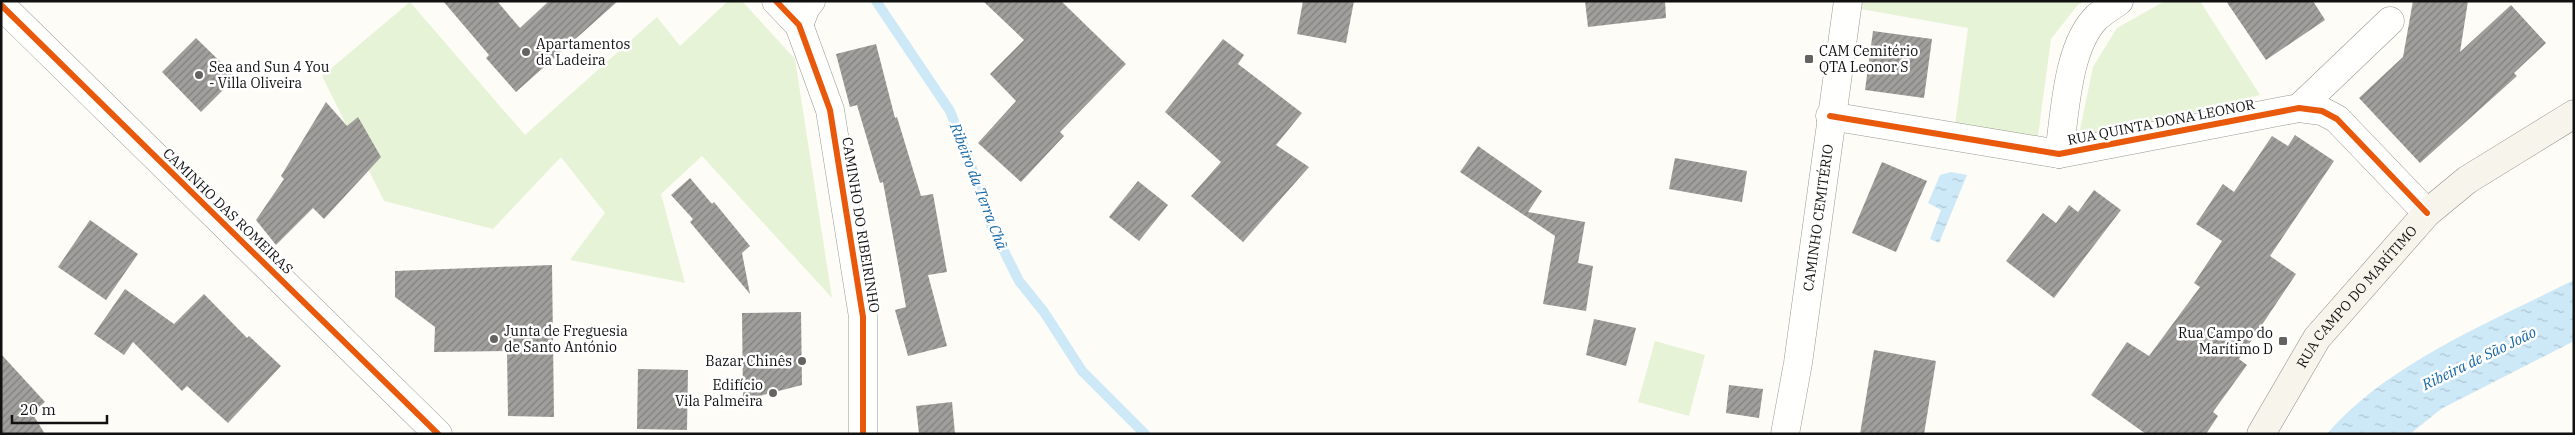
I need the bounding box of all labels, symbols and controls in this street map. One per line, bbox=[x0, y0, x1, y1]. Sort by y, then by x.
place label: Apartamentos da Ladeira bbox=[536, 35, 630, 69]
place label: CAM Cemitério QTA Leonor S bbox=[1819, 42, 1918, 76]
marker: Apartamentos da Ladeira bbox=[520, 46, 532, 58]
marker: CAM Cemitério QTA Leonor S bbox=[1803, 53, 1815, 65]
place label: Sea and Sun 4 You - Villa Oliveira bbox=[209, 58, 330, 92]
marker: Sea and Sun 4 You - Villa Oliveira bbox=[193, 69, 205, 81]
street label: RUA QUINTA DONA LEONOR bbox=[2066, 95, 2257, 149]
water label: Ribeiro da Terra Chã bbox=[946, 119, 1012, 253]
street label: CAMINHO DO RIBEIRINHO bbox=[838, 136, 884, 314]
street label: CAMINHO CEMITÉRIO bbox=[1799, 143, 1837, 292]
street label: CAMINHO DAS ROMEIRAS bbox=[159, 144, 297, 278]
street label: RUA CAMPO DO MARÍTIMO bbox=[2292, 222, 2421, 371]
place label: Junta de Freguesia de Santo António bbox=[504, 322, 628, 356]
water label: Ribeira de São João bbox=[2418, 322, 2539, 394]
place label: Rua Campo do Marítimo D bbox=[2178, 324, 2273, 358]
marker: Junta de Freguesia de Santo António bbox=[488, 333, 500, 345]
marker: Rua Campo do Marítimo D bbox=[2277, 335, 2289, 347]
place label: Bazar Chinês bbox=[705, 352, 792, 370]
marker: Bazar Chinês bbox=[796, 355, 808, 367]
place label: Edifício Vila Palmeira bbox=[675, 376, 763, 410]
marker: Edifício Vila Palmeira bbox=[767, 387, 779, 399]
scale bar bbox=[12, 392, 108, 424]
text: 20 m bbox=[20, 400, 56, 419]

